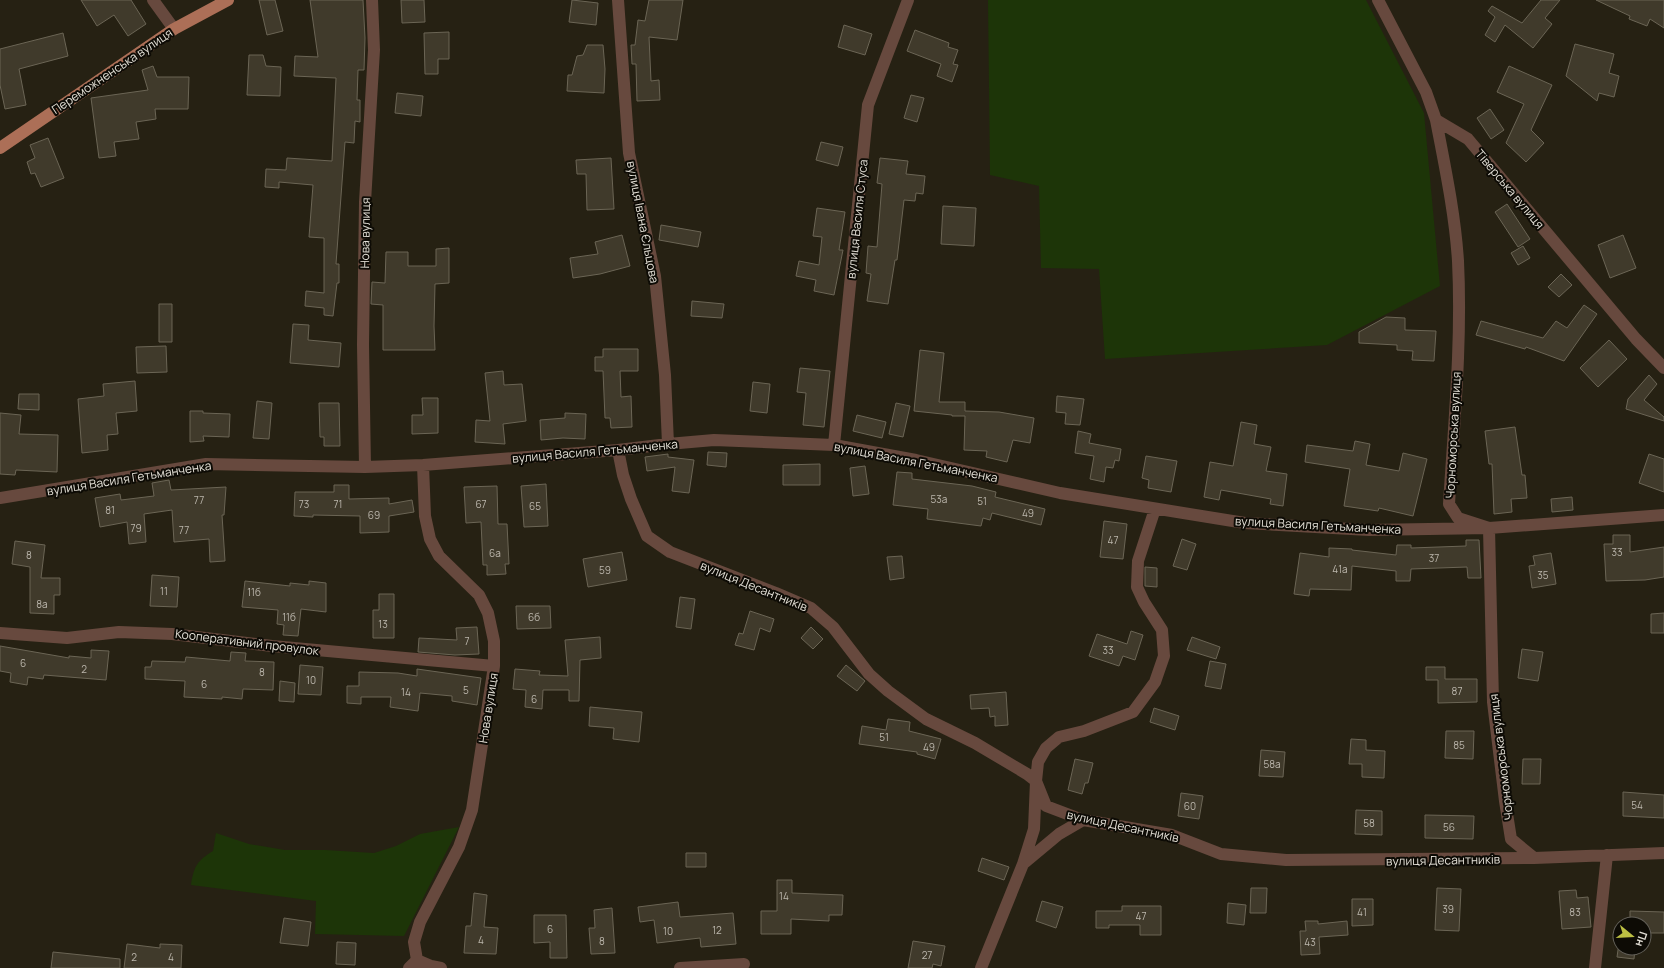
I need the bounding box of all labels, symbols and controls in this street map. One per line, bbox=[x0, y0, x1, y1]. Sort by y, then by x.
street label: Переможненська вулиця bbox=[48, 24, 176, 118]
street label: Тіверська вулиця bbox=[1472, 146, 1548, 232]
street label: вулиця Василя Стуса bbox=[842, 158, 872, 280]
street label: вулиця Івана Єльцова bbox=[623, 159, 663, 285]
street label: Нова вулиця bbox=[356, 197, 374, 269]
street label: Чорноморська вулиця bbox=[1441, 371, 1465, 499]
street label: вулиця Василя Гетьманченка bbox=[511, 435, 679, 467]
street label: вулиця Василя Гетьманченка bbox=[833, 438, 999, 486]
street label: вулиця Василя Гетьманченка bbox=[46, 457, 212, 499]
house number: 53а bbox=[931, 492, 947, 506]
house number: 77 bbox=[194, 493, 204, 507]
house number: 51 bbox=[977, 494, 987, 508]
house number: 73 bbox=[299, 497, 309, 511]
house number: 71 bbox=[334, 497, 342, 511]
house number: 67 bbox=[475, 497, 487, 511]
house number: 65 bbox=[529, 499, 541, 513]
house number: 81 bbox=[105, 503, 115, 517]
house number: 49 bbox=[1022, 506, 1034, 520]
house number: 69 bbox=[368, 508, 380, 522]
street label: вулиця Василя Гетьманченка bbox=[1234, 512, 1402, 538]
house number: 79 bbox=[130, 521, 142, 535]
house number: 77 bbox=[179, 523, 189, 537]
house number: 47 bbox=[1108, 533, 1118, 547]
house number: 33 bbox=[1611, 545, 1623, 559]
house number: 6а bbox=[489, 546, 501, 560]
house number: 8 bbox=[26, 548, 32, 562]
house number: 37 bbox=[1429, 551, 1439, 565]
street label: вулиця Десантників bbox=[698, 557, 811, 615]
house number: 41а bbox=[1332, 562, 1348, 576]
house number: 59 bbox=[599, 563, 611, 577]
house number: 35 bbox=[1537, 568, 1549, 582]
house number: 11 bbox=[160, 584, 168, 598]
house number: 11б bbox=[247, 585, 261, 599]
house number: 8а bbox=[36, 597, 48, 611]
house number: 11б bbox=[282, 610, 296, 624]
house number: 6б bbox=[528, 610, 540, 624]
house number: 13 bbox=[378, 617, 388, 631]
street label: Кооперативний провулок bbox=[174, 625, 321, 659]
house number: 7 bbox=[464, 634, 470, 648]
house number: 33 bbox=[1102, 643, 1114, 657]
house number: 6 bbox=[20, 656, 26, 670]
house number: 2 bbox=[81, 662, 87, 676]
house number: 8 bbox=[259, 665, 265, 679]
street label: Нова вулиця bbox=[474, 672, 502, 744]
house number: 10 bbox=[306, 673, 316, 687]
house number: 6 bbox=[201, 677, 207, 691]
house number: 5 bbox=[463, 683, 469, 697]
house number: 87 bbox=[1452, 684, 1462, 698]
house number: 14 bbox=[401, 685, 411, 699]
house number: 6 bbox=[531, 692, 537, 706]
street label: Чорноморська вулиця bbox=[1485, 693, 1517, 821]
house number: 51 bbox=[879, 730, 889, 744]
house number: 85 bbox=[1453, 738, 1465, 752]
house number: 49 bbox=[923, 740, 935, 754]
house number: 58а bbox=[1263, 757, 1281, 771]
house number: 54 bbox=[1631, 798, 1643, 812]
house number: 60 bbox=[1184, 799, 1196, 813]
street label: вулиця Десантників bbox=[1065, 806, 1181, 846]
house number: 58 bbox=[1363, 816, 1375, 830]
house number: 56 bbox=[1443, 820, 1455, 834]
street label: вулиця Десантників bbox=[1386, 850, 1501, 869]
house number: 14 bbox=[779, 889, 789, 903]
house number: 39 bbox=[1442, 902, 1454, 916]
house number: 41 bbox=[1357, 905, 1367, 919]
house number: 83 bbox=[1569, 905, 1581, 919]
house number: 47 bbox=[1136, 909, 1146, 923]
north arrow bbox=[1612, 916, 1652, 956]
house number: 6 bbox=[547, 922, 553, 936]
house number: 12 bbox=[712, 923, 722, 937]
house number: 10 bbox=[663, 924, 673, 938]
text: Пн bbox=[1633, 930, 1651, 949]
house number: 4 bbox=[478, 933, 484, 947]
house number: 8 bbox=[599, 934, 605, 948]
house number: 43 bbox=[1304, 935, 1316, 949]
house number: 27 bbox=[922, 948, 932, 962]
house number: 2 bbox=[131, 950, 137, 964]
house number: 4 bbox=[168, 950, 174, 964]

